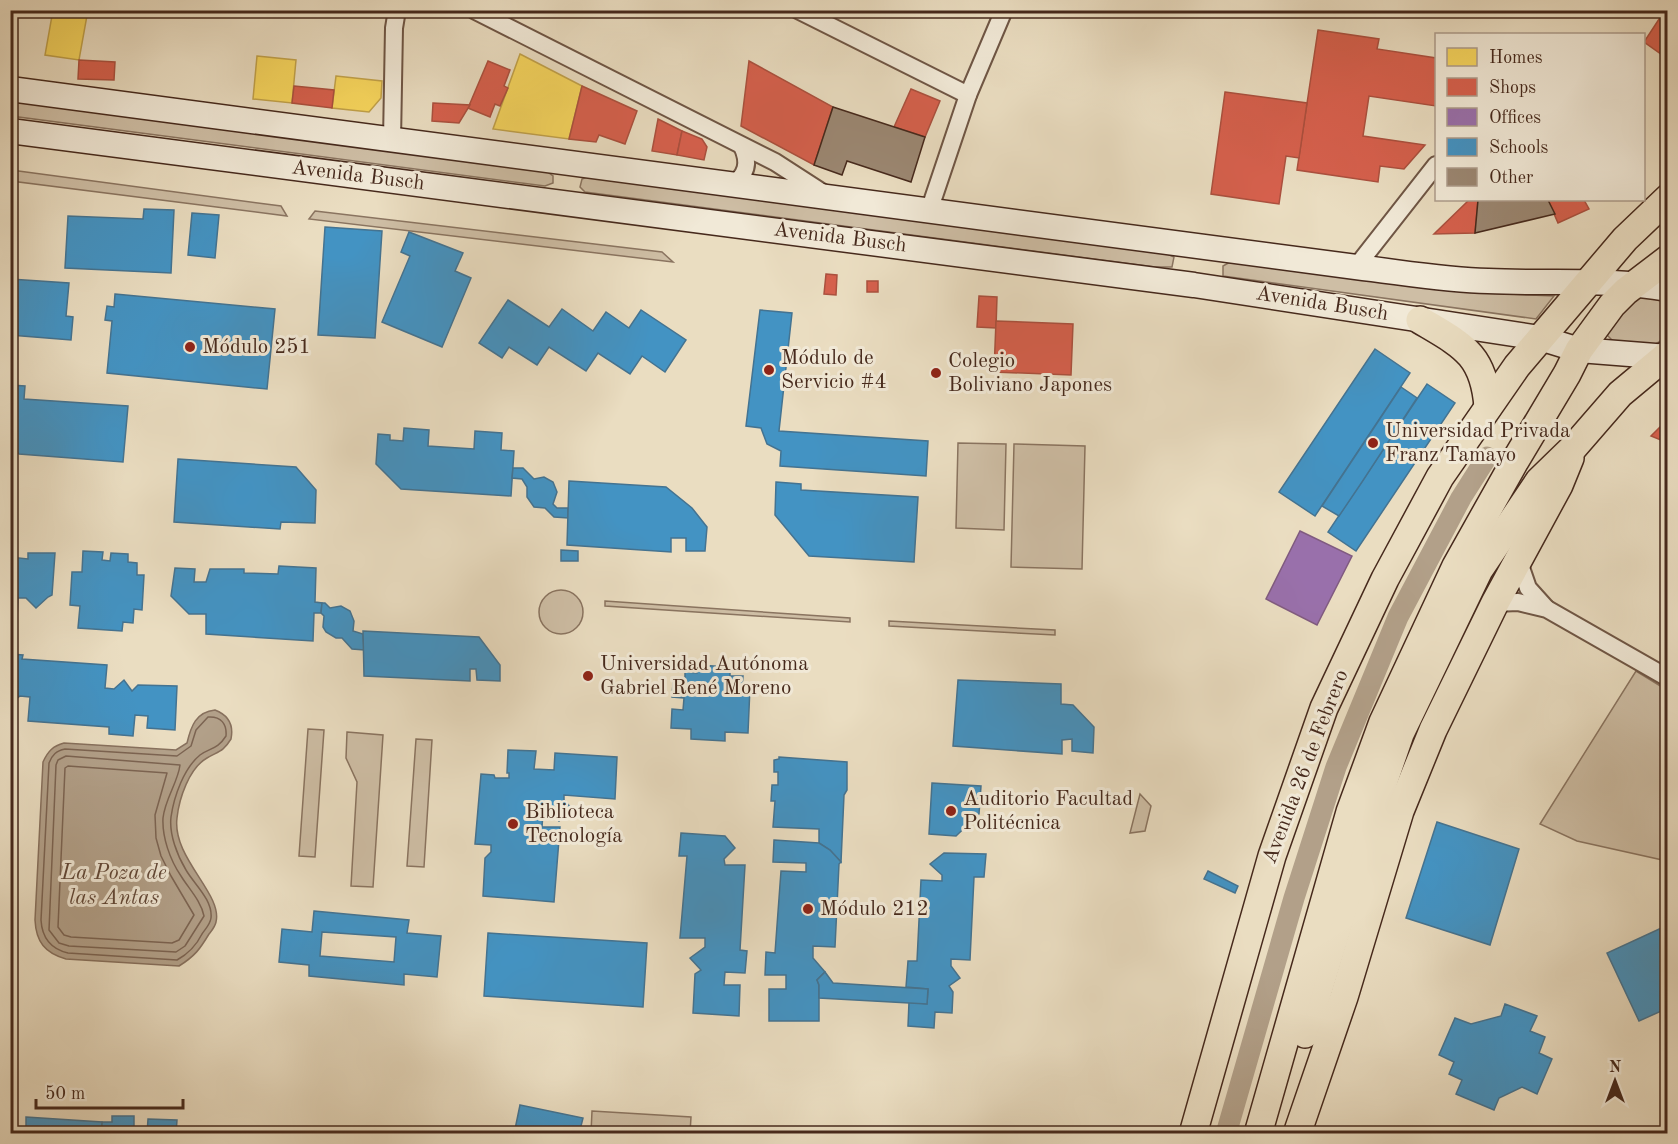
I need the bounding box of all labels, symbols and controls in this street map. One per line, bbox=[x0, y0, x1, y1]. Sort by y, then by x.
legend bbox=[1435, 33, 1645, 201]
text: Homes bbox=[1489, 49, 1543, 67]
text: Shops bbox=[1489, 79, 1536, 97]
text: Offices bbox=[1489, 109, 1541, 127]
text: Schools bbox=[1489, 139, 1549, 157]
street label: Avenida Busch bbox=[290, 157, 426, 195]
text: Other bbox=[1489, 169, 1534, 187]
street label: Avenida Busch bbox=[772, 219, 908, 257]
street label: Avenida Busch bbox=[1254, 283, 1390, 325]
place label: Módulo 251 bbox=[202, 337, 311, 358]
marker: Módulo 251 bbox=[183, 340, 197, 354]
place label: Módulo de Servicio #4 bbox=[781, 348, 887, 393]
place label: Colegio Boliviano Japones bbox=[948, 351, 1112, 396]
marker: Módulo de Servicio #4 bbox=[762, 363, 776, 377]
marker: Colegio Boliviano Japones bbox=[929, 366, 943, 380]
place label: Universidad Privada Franz Tamayo bbox=[1385, 421, 1570, 466]
marker: Universidad Privada Franz Tamayo bbox=[1366, 436, 1380, 450]
place label: Universidad Autónoma Gabriel René Moreno bbox=[600, 654, 809, 699]
street label: Avenida 26 de Febrero bbox=[1259, 667, 1353, 867]
marker: Universidad Autónoma Gabriel René Moreno bbox=[581, 669, 595, 683]
place label: Auditorio Facultad Politécnica bbox=[963, 789, 1133, 834]
place label: Biblioteca Tecnología bbox=[525, 802, 623, 847]
marker: Auditorio Facultad Politécnica bbox=[944, 804, 958, 818]
marker: Biblioteca Tecnología bbox=[506, 817, 520, 831]
water label: La Poza de las Antas bbox=[60, 862, 167, 909]
place label: Módulo 212 bbox=[820, 899, 929, 920]
marker: Módulo 212 bbox=[801, 902, 815, 916]
north arrow bbox=[1585, 1051, 1645, 1111]
text: N bbox=[1609, 1060, 1622, 1076]
scale bar bbox=[36, 1072, 183, 1110]
text: 50 m bbox=[45, 1085, 85, 1103]

